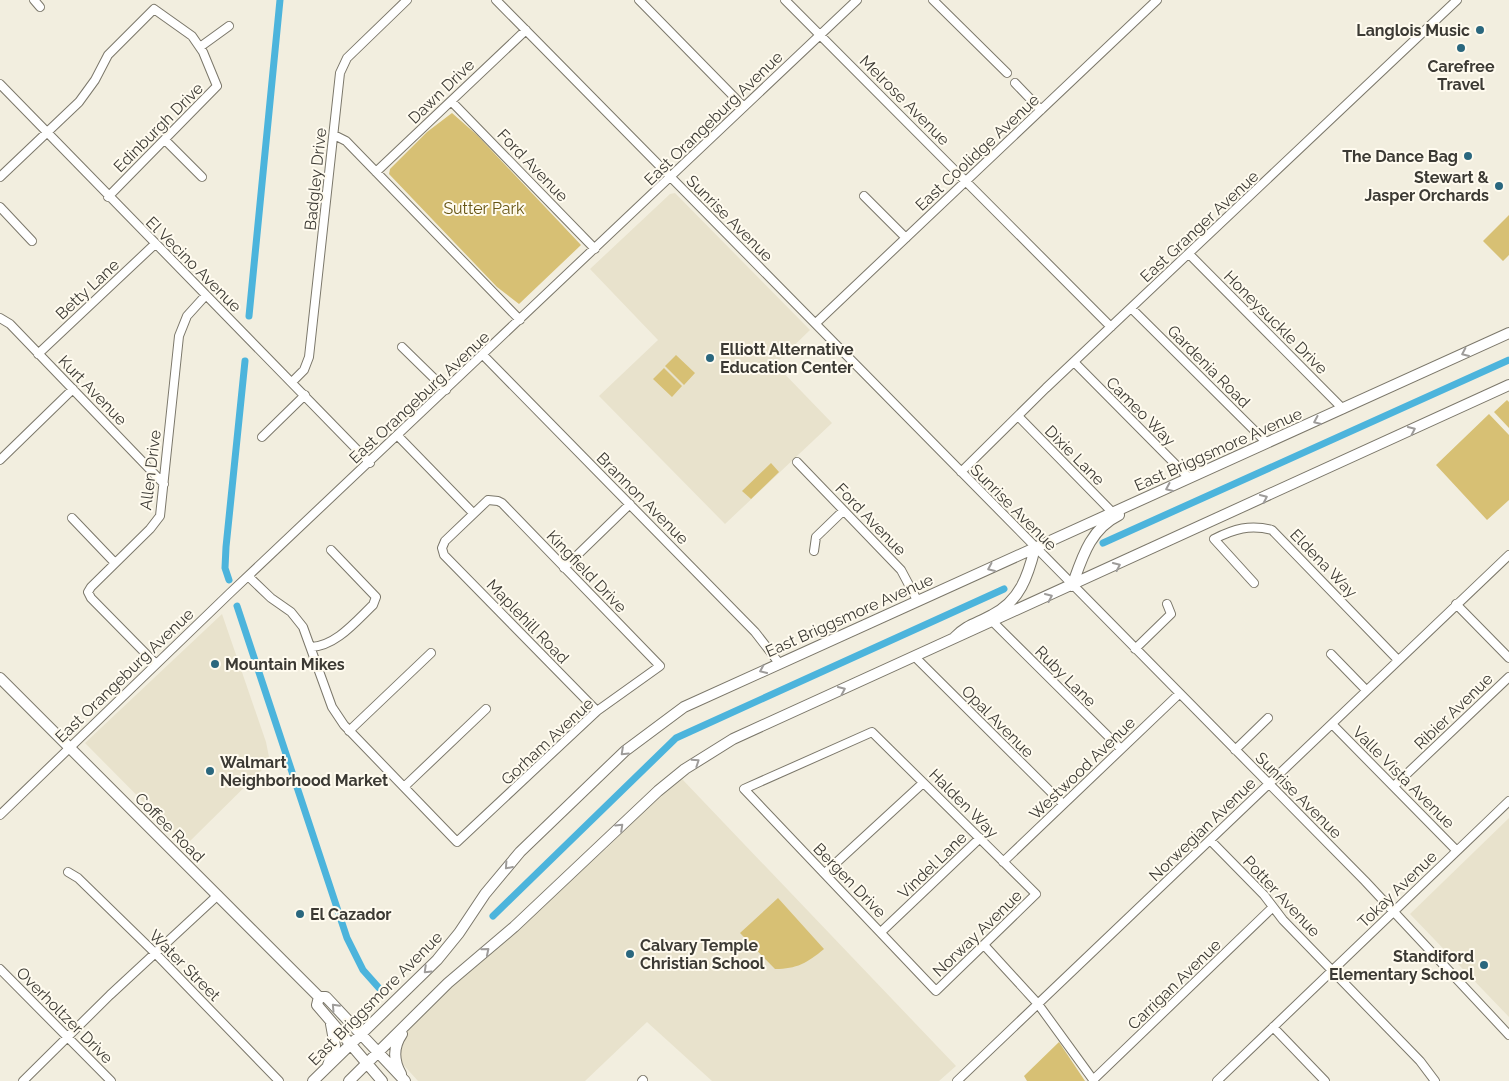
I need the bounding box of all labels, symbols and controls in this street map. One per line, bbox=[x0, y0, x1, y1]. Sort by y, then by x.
place label: Langlois Music bbox=[1356, 21, 1470, 40]
marker: Langlois Music bbox=[1474, 24, 1486, 36]
marker: Carefree Travel bbox=[1455, 42, 1467, 54]
street label: East Orangeburg Avenue bbox=[640, 47, 786, 189]
street label: Melrose Avenue bbox=[856, 51, 954, 149]
street label: Dawn Drive bbox=[404, 55, 478, 128]
place label: Carefree Travel bbox=[1428, 57, 1495, 94]
street label: Edinburgh Drive bbox=[110, 79, 207, 176]
street label: East Coolidge Avenue bbox=[911, 90, 1043, 215]
street label: Ford Avenue bbox=[493, 125, 572, 206]
street label: Badgley Drive bbox=[301, 127, 330, 231]
place label: The Dance Bag bbox=[1342, 147, 1458, 166]
marker: The Dance Bag bbox=[1462, 150, 1474, 162]
street label: East Granger Avenue bbox=[1136, 167, 1262, 286]
place label: Stewart & Jasper Orchards bbox=[1364, 168, 1490, 205]
street label: Sunrise Avenue bbox=[682, 171, 777, 266]
marker: Stewart & Jasper Orchards bbox=[1493, 180, 1505, 192]
park label: Sutter Park bbox=[443, 199, 525, 218]
street label: El Vecino Avenue bbox=[142, 213, 245, 316]
street label: Betty Lane bbox=[52, 255, 123, 324]
street label: Honeysuckle Drive bbox=[1220, 267, 1331, 378]
street label: Gardenia Road bbox=[1163, 321, 1254, 412]
street label: East Orangeburg Avenue bbox=[345, 327, 493, 467]
place label: Elliott Alternative Education Center bbox=[720, 340, 854, 377]
one-way arrow bbox=[1461, 347, 1470, 358]
street label: Kurt Avenue bbox=[54, 351, 131, 429]
marker: Elliott Alternative Education Center bbox=[704, 352, 716, 364]
street label: Cameo Way bbox=[1102, 373, 1179, 450]
street label: East Briggsmore Avenue bbox=[1131, 404, 1305, 495]
one-way arrow bbox=[1313, 415, 1322, 425]
street label: Dixie Lane bbox=[1041, 422, 1108, 489]
one-way arrow bbox=[1407, 426, 1416, 437]
street label: Allen Drive bbox=[136, 429, 165, 511]
street label: Brannon Avenue bbox=[593, 448, 693, 548]
street label: Sunrise Avenue bbox=[966, 460, 1061, 555]
street label: Ford Avenue bbox=[831, 479, 910, 560]
one-way arrow bbox=[1165, 481, 1174, 492]
one-way arrow bbox=[1259, 494, 1268, 504]
street label: Eldena Way bbox=[1286, 525, 1361, 602]
street label: Kingfield Drive bbox=[543, 526, 631, 616]
one-way arrow bbox=[987, 561, 996, 572]
one-way arrow bbox=[1112, 561, 1121, 572]
street label: East Briggsmore Avenue bbox=[762, 570, 936, 661]
street label: Maplehill Road bbox=[483, 575, 573, 667]
one-way arrow bbox=[1044, 592, 1053, 603]
street label: East Orangeburg Avenue bbox=[51, 604, 197, 746]
street label: Ruby Lane bbox=[1031, 642, 1100, 711]
place label: Mountain Mikes bbox=[225, 655, 345, 674]
marker: Mountain Mikes bbox=[209, 658, 221, 670]
one-way arrow bbox=[759, 664, 768, 675]
street label: Ribier Avenue bbox=[1410, 669, 1496, 753]
street label: Opal Avenue bbox=[958, 681, 1038, 761]
one-way arrow bbox=[837, 686, 846, 696]
street label: Gorham Avenue bbox=[497, 694, 597, 789]
street label: Westwood Avenue bbox=[1026, 713, 1139, 824]
street label: Valle Vista Avenue bbox=[1349, 722, 1459, 832]
one-way arrow bbox=[620, 746, 629, 755]
street label: Sunrise Avenue bbox=[1251, 748, 1346, 843]
place label: Walmart Neighborhood Market bbox=[220, 753, 388, 790]
one-way arrow bbox=[691, 758, 700, 768]
marker: Walmart Neighborhood Market bbox=[204, 765, 216, 777]
street label: Halden Way bbox=[925, 765, 1002, 842]
street label: Norwegian Avenue bbox=[1145, 774, 1260, 885]
street label: Coffee Road bbox=[131, 789, 208, 866]
one-way arrow bbox=[614, 824, 623, 833]
street label: Vindel Lane bbox=[894, 828, 971, 903]
street label: Bergen Drive bbox=[809, 839, 890, 922]
street label: Tokay Avenue bbox=[1354, 847, 1441, 932]
street label: Potter Avenue bbox=[1239, 852, 1324, 941]
one-way arrow bbox=[504, 860, 513, 869]
street label: Norway Avenue bbox=[929, 886, 1026, 981]
place label: El Cazador bbox=[310, 905, 392, 924]
marker: El Cazador bbox=[294, 908, 306, 920]
street label: Water Street bbox=[145, 926, 225, 1005]
street label: East Briggsmore Avenue bbox=[304, 927, 446, 1069]
street label: Carrigan Avenue bbox=[1124, 935, 1225, 1034]
place label: Calvary Temple Christian School bbox=[640, 936, 766, 973]
place label: Standiford Elementary School bbox=[1329, 947, 1475, 984]
one-way arrow bbox=[480, 948, 489, 957]
marker: Calvary Temple Christian School bbox=[624, 948, 636, 960]
marker: Standiford Elementary School bbox=[1478, 959, 1490, 971]
street label: Overholtzer Drive bbox=[13, 963, 117, 1067]
one-way arrow bbox=[424, 964, 433, 973]
one-way arrow bbox=[332, 1004, 341, 1013]

